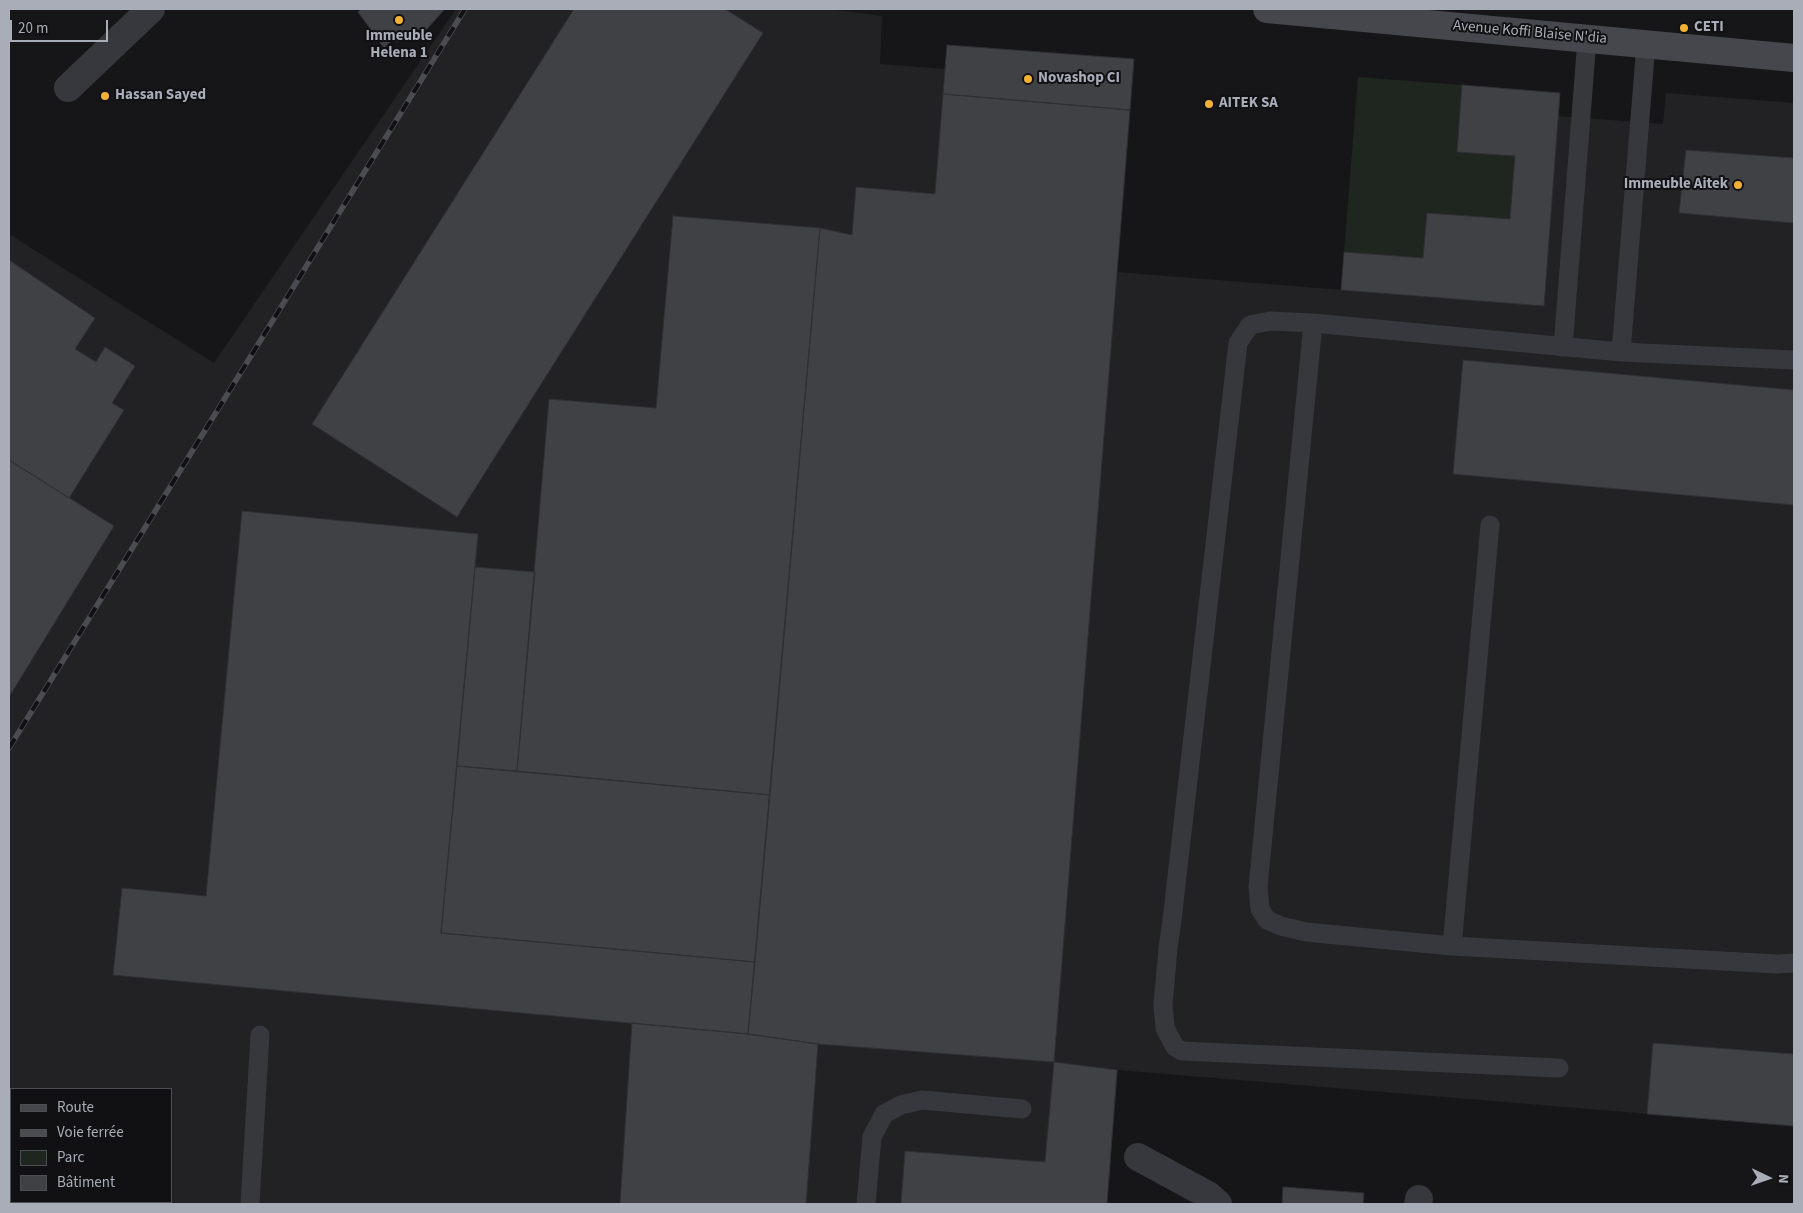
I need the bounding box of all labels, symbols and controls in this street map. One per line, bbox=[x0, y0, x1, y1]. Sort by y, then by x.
scale bar bbox=[12, 10, 110, 42]
marker: Immeuble Helena 1 bbox=[393, 14, 405, 26]
street label: Avenue Koffi Blaise N'dia bbox=[1452, 17, 1608, 49]
text: 20 m bbox=[18, 18, 48, 39]
place label: CETI bbox=[1694, 19, 1724, 37]
marker: CETI bbox=[1678, 22, 1690, 34]
place label: Immeuble Helena 1 bbox=[365, 28, 433, 63]
place label: Novashop CI bbox=[1038, 70, 1120, 88]
marker: Novashop CI bbox=[1022, 73, 1034, 85]
place label: Hassan Sayed bbox=[115, 87, 206, 105]
marker: Hassan Sayed bbox=[99, 90, 111, 102]
place label: AITEK SA bbox=[1219, 95, 1278, 113]
marker: AITEK SA bbox=[1203, 98, 1215, 110]
place label: Immeuble Aitek bbox=[1624, 176, 1728, 194]
marker: Immeuble Aitek bbox=[1732, 179, 1744, 191]
legend bbox=[10, 1088, 172, 1203]
text: Route bbox=[57, 1097, 94, 1118]
text: Voie ferrée bbox=[57, 1122, 124, 1143]
text: Parc bbox=[57, 1147, 84, 1168]
north arrow bbox=[1743, 1153, 1793, 1203]
text: Bâtiment bbox=[57, 1172, 115, 1193]
text: N bbox=[1773, 1174, 1793, 1184]

